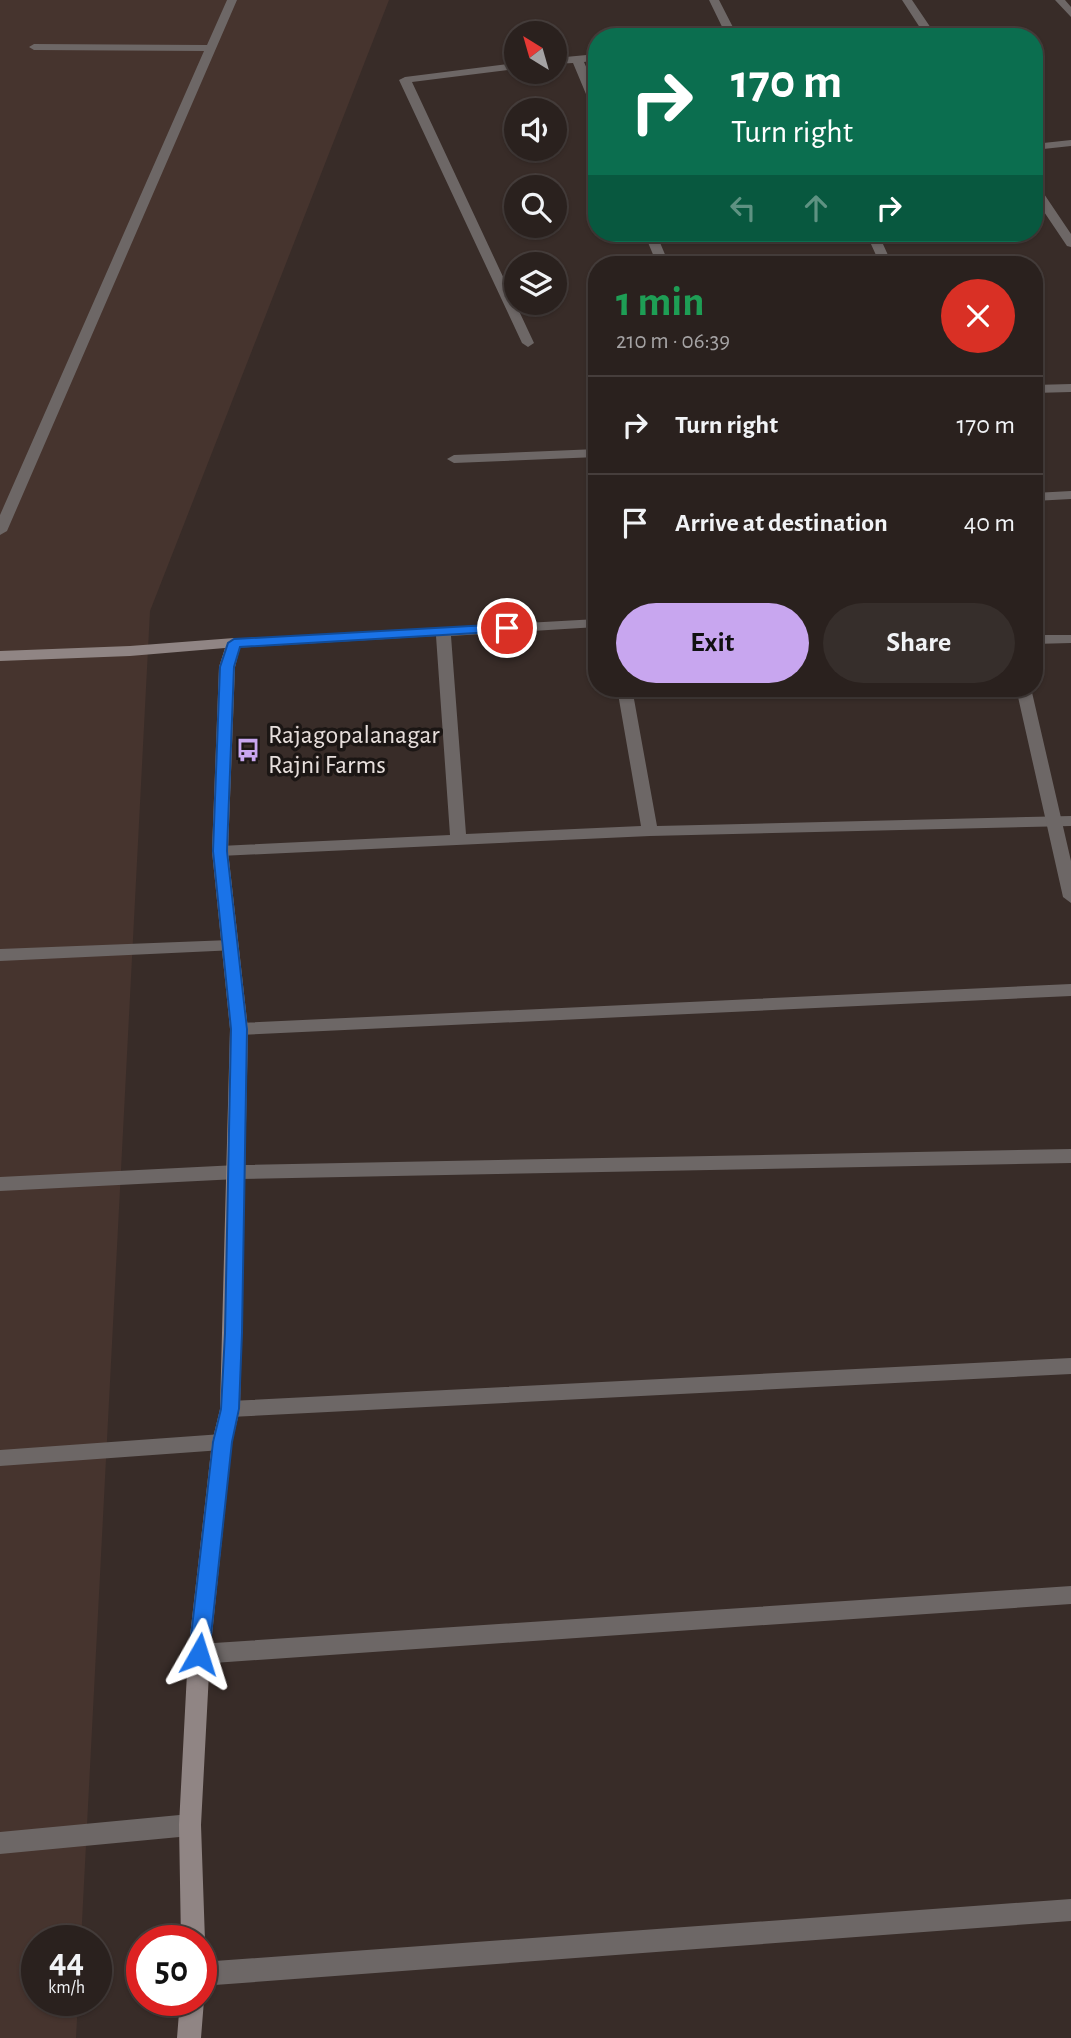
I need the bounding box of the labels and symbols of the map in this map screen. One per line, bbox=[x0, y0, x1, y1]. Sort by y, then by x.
north arrow bbox=[504, 21, 567, 84]
pin bbox=[477, 598, 537, 658]
place label: Rajagopalanagar Rajni Farms bbox=[268, 722, 440, 778]
bus stop icon: Rajagopalanagar Rajni Farms bbox=[234, 736, 262, 764]
position arrow bbox=[162, 1617, 236, 1691]
speed limit sign: 50 bbox=[126, 1925, 217, 2016]

